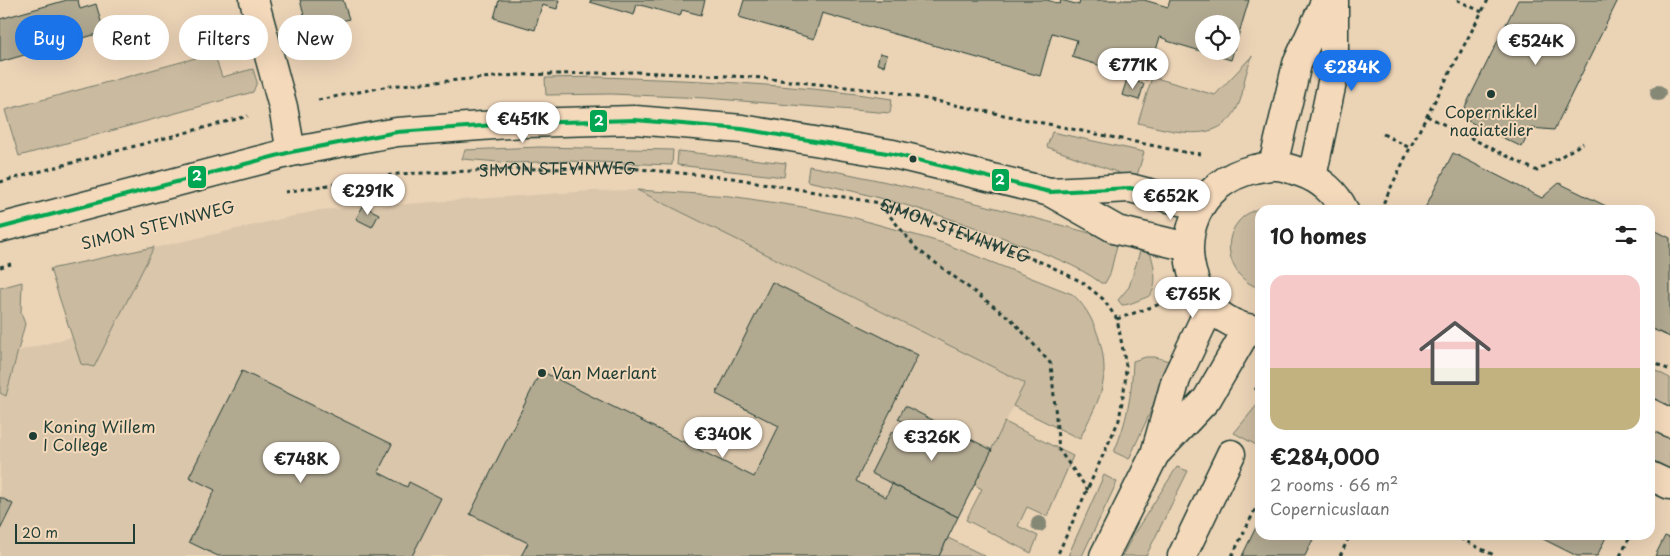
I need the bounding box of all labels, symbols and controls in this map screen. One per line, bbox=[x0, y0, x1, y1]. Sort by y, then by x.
chip: Buy bbox=[15, 15, 83, 60]
chip: Rent bbox=[93, 15, 169, 60]
chip: Filters bbox=[179, 15, 268, 60]
chip: New bbox=[278, 15, 352, 60]
map controls bbox=[1195, 15, 1240, 60]
button: locate bbox=[1195, 15, 1240, 60]
pin: €524K bbox=[1501, 23, 1571, 66]
text: €524K bbox=[1508, 28, 1564, 52]
pin: €771K bbox=[1098, 48, 1168, 90]
pin: €284K bbox=[1317, 49, 1387, 92]
text: €771K bbox=[1109, 52, 1157, 76]
text: €284K bbox=[1324, 54, 1380, 78]
marker: Copernikkel naaiatelier bbox=[1485, 88, 1497, 100]
place label: Copernikkel naaiatelier bbox=[1445, 99, 1537, 141]
pin: €451K bbox=[488, 102, 558, 144]
text: €451K bbox=[497, 106, 549, 130]
line badge: 2 bbox=[589, 109, 608, 133]
text: 2 bbox=[594, 110, 604, 131]
unlabelled marker bbox=[908, 154, 918, 164]
street label: SIMON STEVINWEG bbox=[478, 155, 637, 182]
line badge: 2 bbox=[187, 165, 207, 189]
text: 2 bbox=[192, 165, 202, 186]
line badge: 2 bbox=[991, 168, 1010, 192]
text: 2 bbox=[995, 169, 1005, 190]
pin: €291K bbox=[333, 174, 403, 216]
text: €291K bbox=[342, 178, 394, 202]
pin: €652K bbox=[1136, 178, 1206, 221]
text: €652K bbox=[1143, 183, 1199, 207]
street label: SIMON STEVINWEG bbox=[877, 191, 1033, 268]
street label: SIMON STEVINWEG bbox=[78, 193, 237, 255]
text: 10 homes bbox=[1270, 219, 1367, 251]
icon: filters bbox=[1612, 221, 1640, 249]
pin: €765K bbox=[1158, 276, 1228, 319]
text: €765K bbox=[1166, 281, 1220, 305]
icon: home bbox=[1410, 308, 1500, 398]
place label: Van Maerlant bbox=[552, 360, 657, 384]
marker: Van Maerlant bbox=[536, 367, 548, 379]
place label: Koning Willem I College bbox=[43, 414, 155, 456]
pin: €340K bbox=[688, 416, 758, 459]
pin: €326K bbox=[897, 420, 967, 462]
text: €340K bbox=[694, 421, 752, 445]
text: €326K bbox=[904, 424, 960, 448]
marker: Koning Willem I College bbox=[27, 430, 39, 442]
text: €284,000 bbox=[1270, 440, 1380, 472]
pin: €748K bbox=[266, 442, 336, 484]
text: €748K bbox=[274, 446, 328, 470]
text: 2 rooms · 66 m² bbox=[1270, 472, 1398, 496]
text: Copernicuslaan bbox=[1270, 496, 1390, 520]
scale bar bbox=[15, 521, 135, 544]
text: 20 m bbox=[22, 522, 58, 543]

